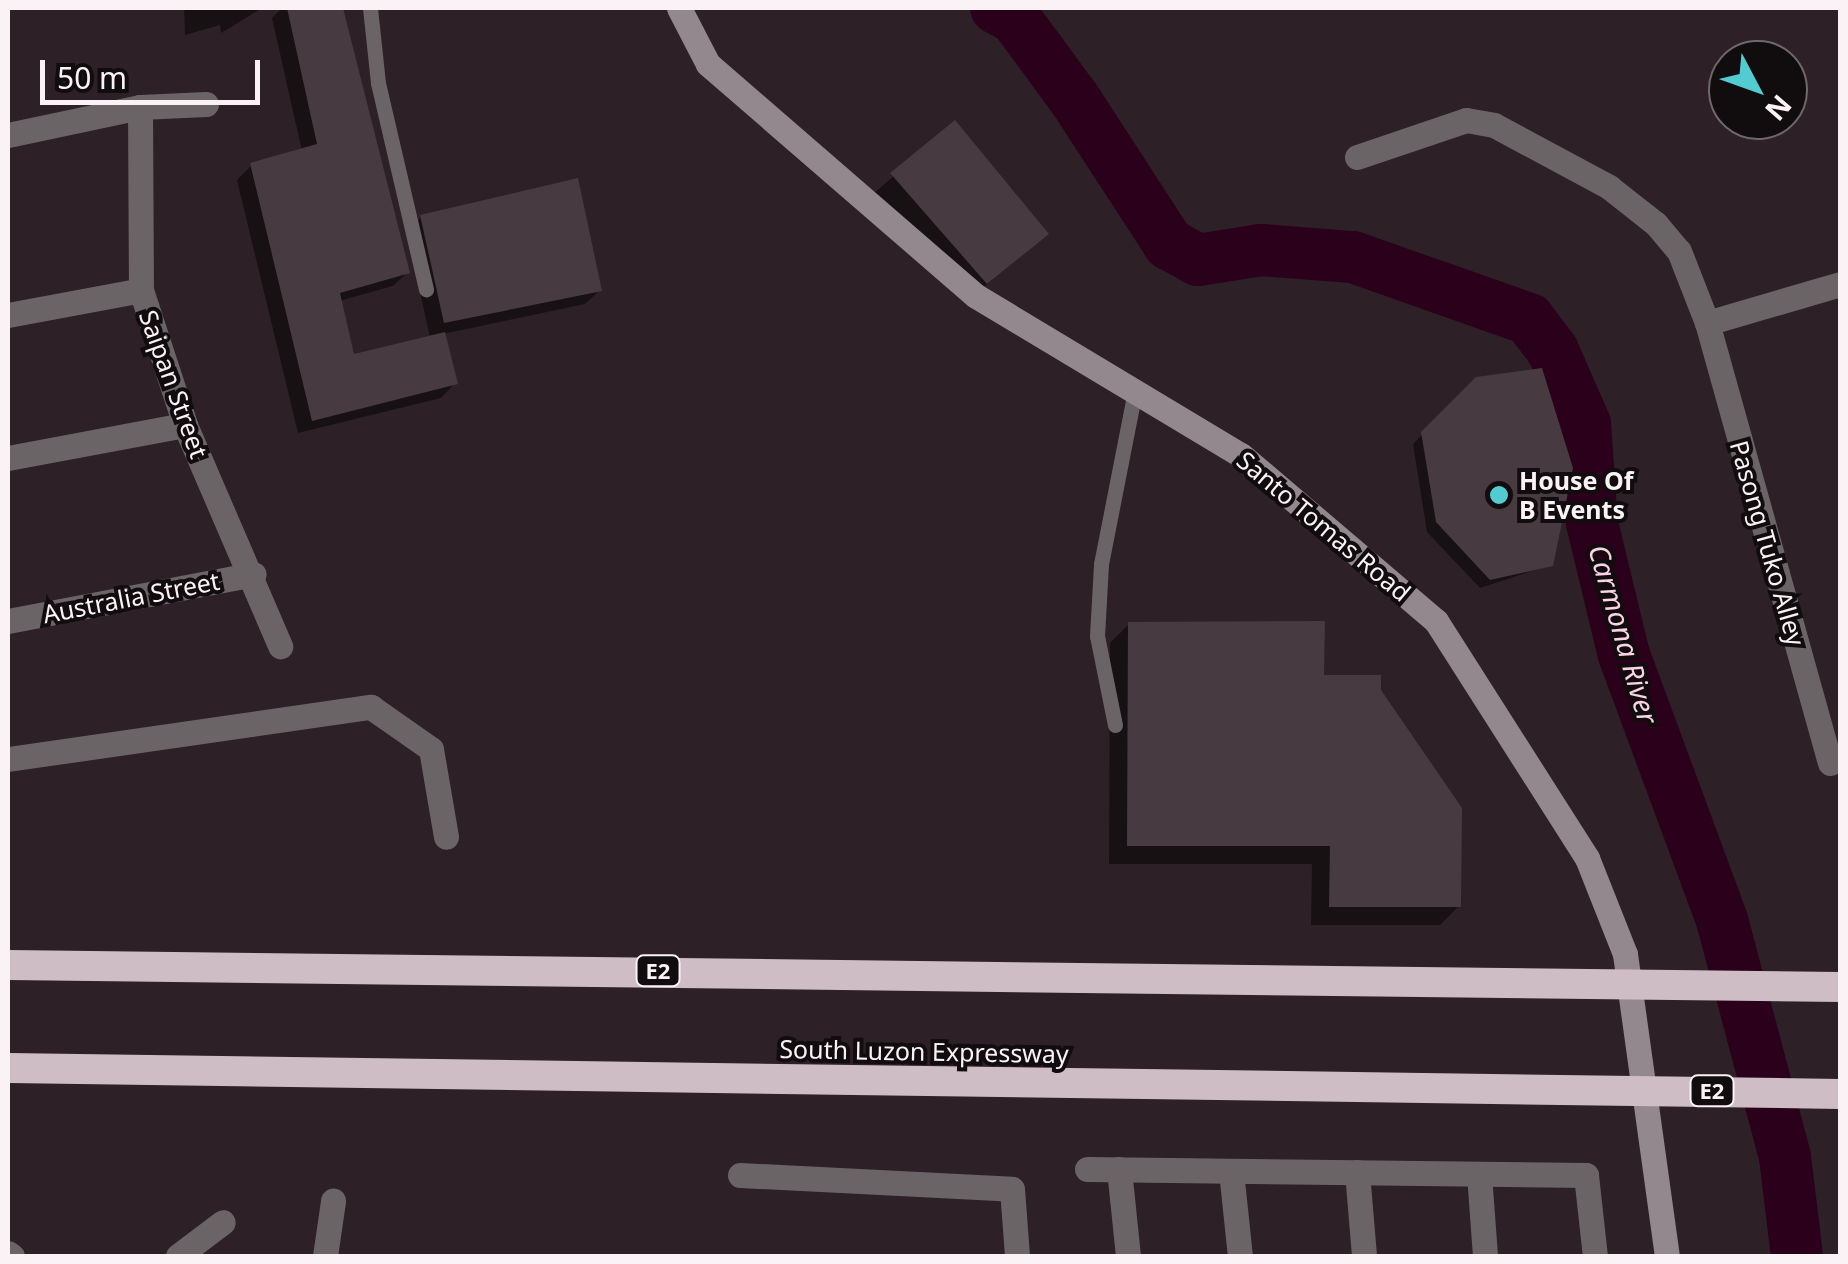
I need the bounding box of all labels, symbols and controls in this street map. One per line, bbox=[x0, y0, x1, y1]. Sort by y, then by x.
scale bar bbox=[45, 40, 265, 102]
north arrow bbox=[1708, 40, 1808, 140]
text: 50 m bbox=[57, 57, 127, 98]
text: N bbox=[1757, 87, 1801, 129]
street label: Saipan Street bbox=[133, 306, 215, 462]
street label: Pasong Tuko Alley bbox=[1724, 437, 1812, 649]
street label: Santo Tomas Road bbox=[1231, 445, 1417, 607]
place label: House Of B Events bbox=[1519, 466, 1633, 525]
marker: House Of B Events bbox=[1488, 484, 1510, 506]
water label: Carmona River bbox=[1582, 541, 1666, 727]
street label: Australia Street bbox=[40, 565, 222, 629]
road number: E2 bbox=[636, 954, 680, 988]
street label: South Luzon Expressway bbox=[779, 1033, 1069, 1069]
road number: E2 bbox=[1690, 1074, 1734, 1108]

